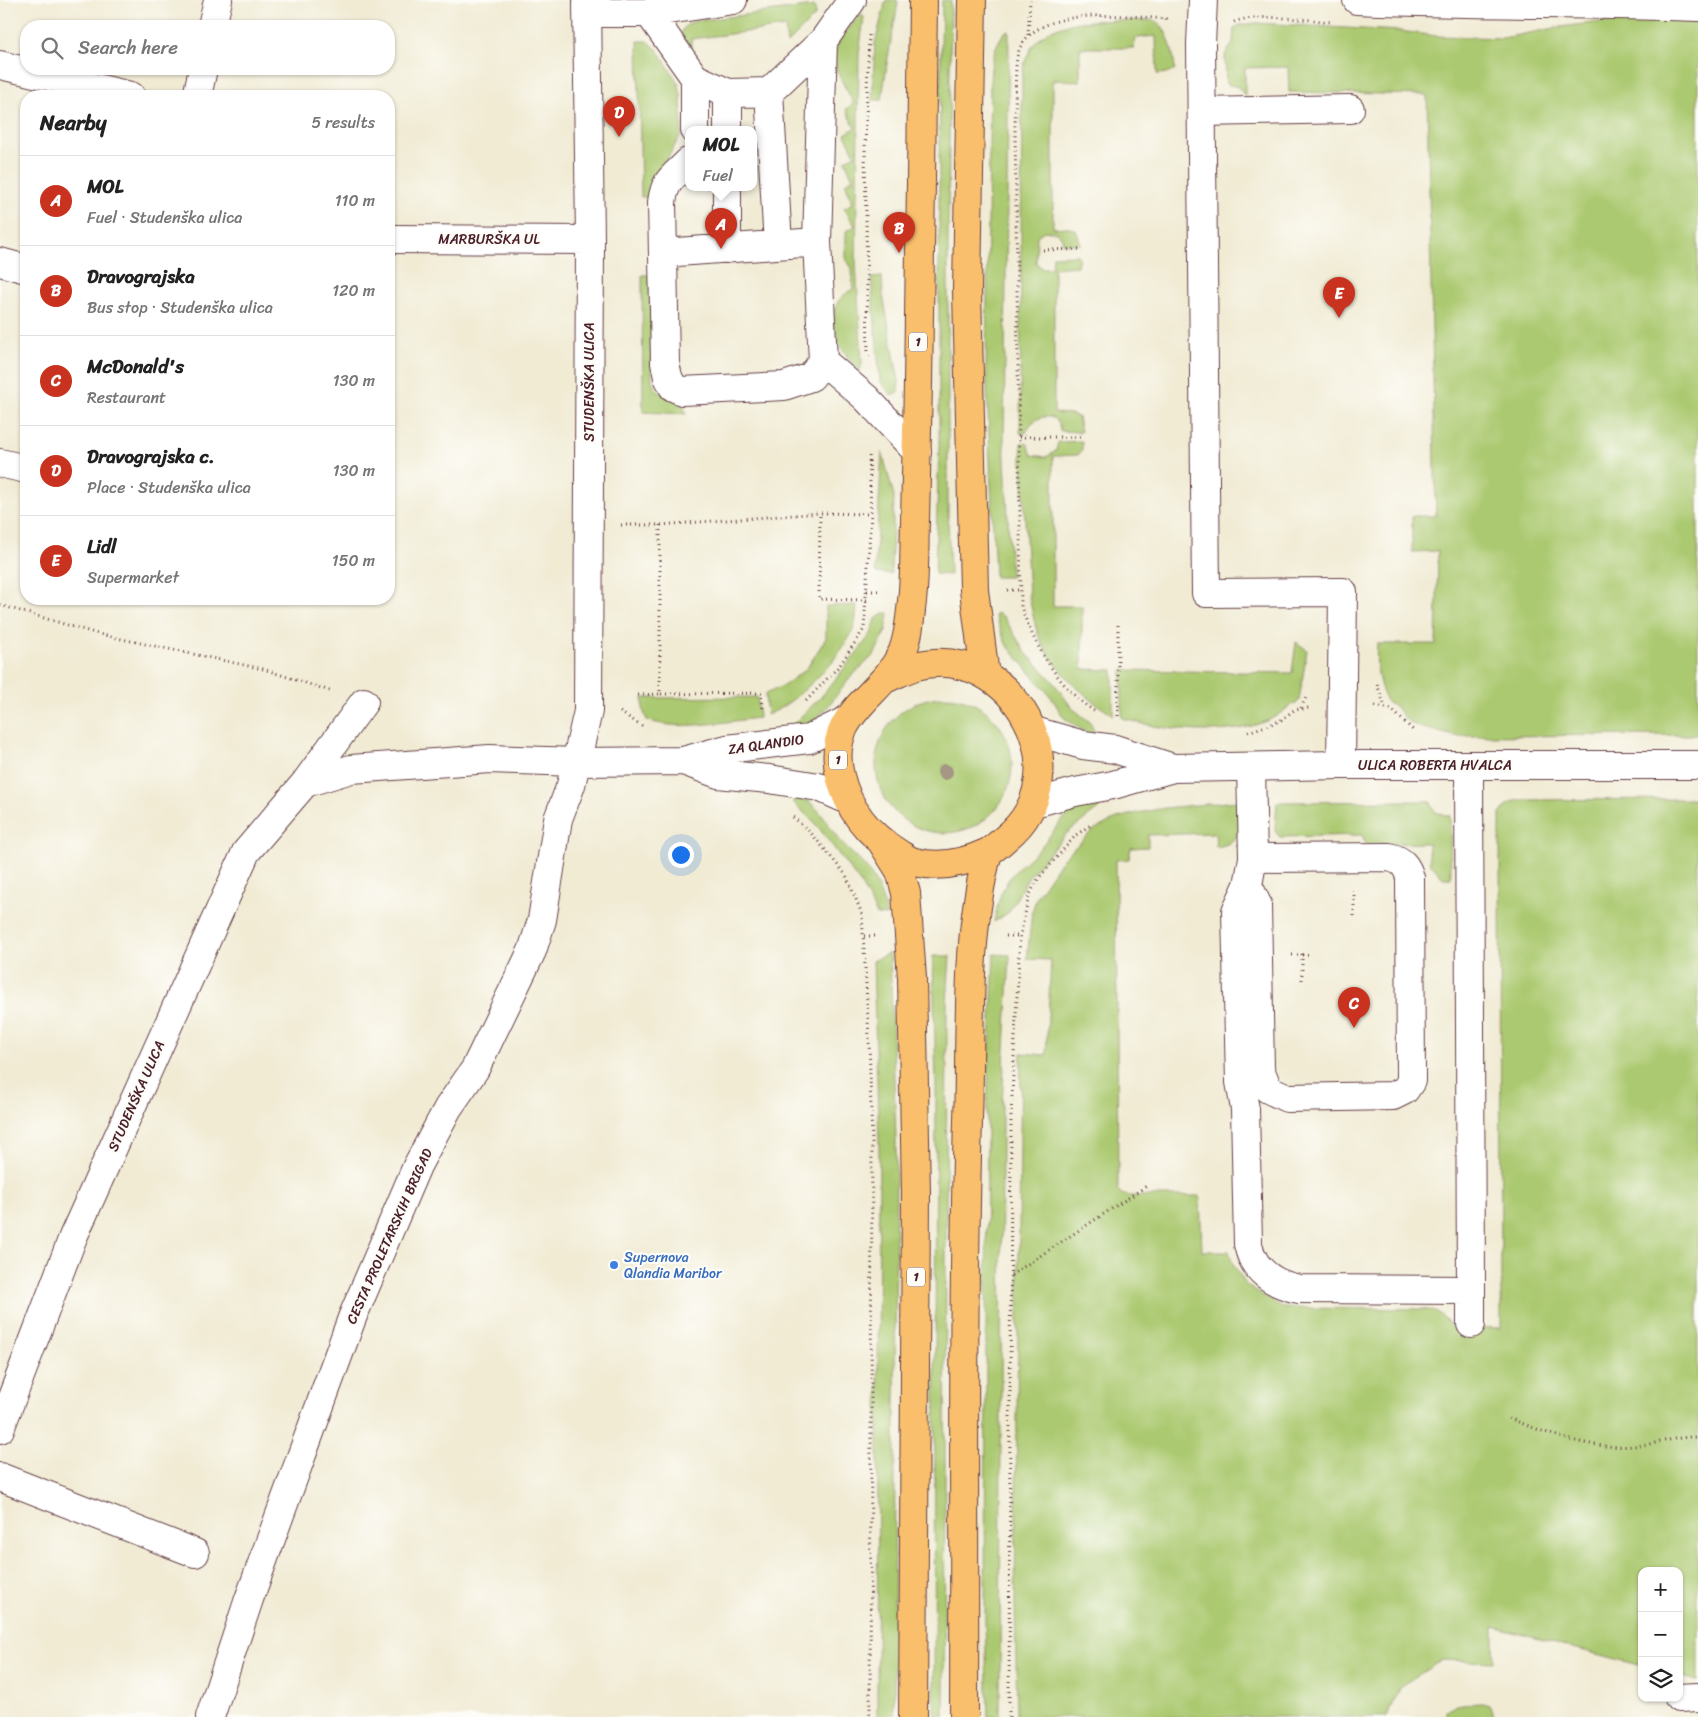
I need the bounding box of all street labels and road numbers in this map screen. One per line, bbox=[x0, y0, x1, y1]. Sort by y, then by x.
street label: MARBURŠKA UL bbox=[438, 227, 540, 252]
street label: STUDENŠKA ULICA bbox=[577, 322, 602, 442]
road number: 1 bbox=[909, 332, 927, 352]
street label: ZA QLANDIO bbox=[726, 727, 806, 762]
road number: 1 bbox=[829, 750, 847, 770]
street label: ULICA ROBERTA HVALCA bbox=[1358, 753, 1512, 778]
street label: STUDENŠKA ULICA bbox=[101, 1037, 172, 1156]
street label: CESTA PROLETARSKIH BRIGAD bbox=[339, 1144, 440, 1328]
road number: 1 bbox=[907, 1268, 925, 1286]

